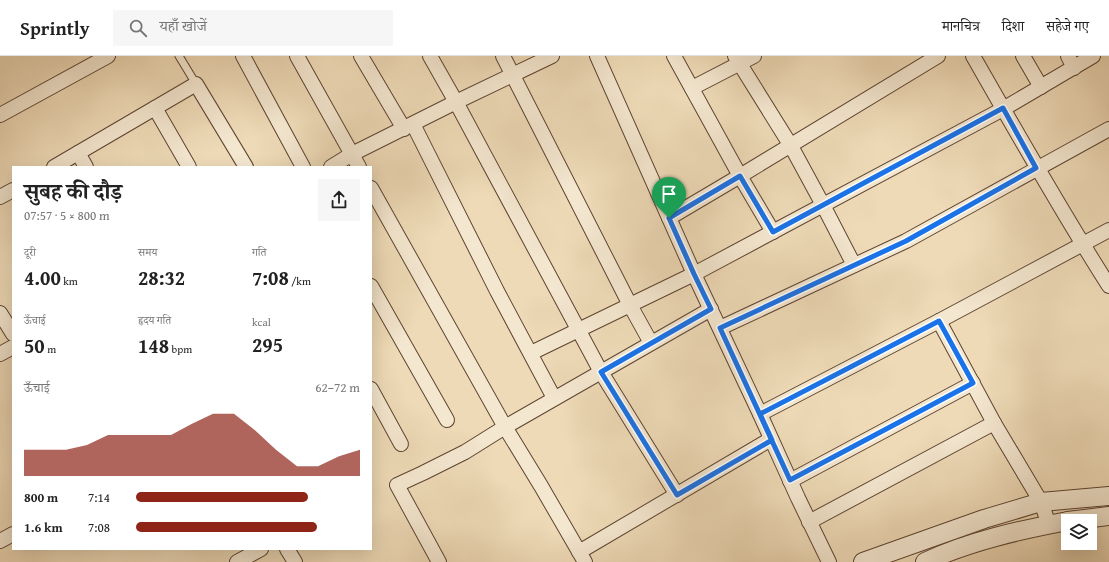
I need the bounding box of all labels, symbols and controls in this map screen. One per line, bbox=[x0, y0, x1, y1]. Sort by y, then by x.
search box bbox=[113, 10, 393, 46]
text: Sprintly bbox=[20, 14, 89, 42]
text: यहाँ खोजें bbox=[159, 15, 207, 36]
text: मानचित्र bbox=[942, 16, 980, 36]
text: दिशा bbox=[1002, 16, 1024, 36]
text: सहेजे गए bbox=[1046, 16, 1089, 36]
icon: search bbox=[127, 17, 149, 39]
text: सुबह की दौड़ bbox=[24, 175, 122, 207]
pin bbox=[652, 177, 686, 218]
button: share bbox=[318, 179, 360, 221]
icon: arrive bbox=[658, 183, 680, 205]
text: 07:57 · 5 × 800 m bbox=[24, 206, 110, 225]
text: दूरी bbox=[24, 244, 36, 260]
text: समय bbox=[138, 244, 157, 260]
text: गति bbox=[252, 244, 266, 260]
text: 4.00 bbox=[24, 263, 61, 292]
text: 28:32 bbox=[138, 263, 185, 292]
text: 7:08 bbox=[252, 263, 289, 292]
text: km bbox=[61, 273, 78, 289]
text: /km bbox=[289, 273, 311, 289]
text: ऊँचाई bbox=[24, 312, 46, 328]
text: हृदय गति bbox=[138, 312, 171, 328]
text: kcal bbox=[252, 314, 271, 330]
text: 295 bbox=[252, 330, 283, 359]
text: 50 bbox=[24, 331, 45, 360]
text: 148 bbox=[138, 331, 169, 360]
text: m bbox=[45, 341, 56, 357]
text: bpm bbox=[169, 341, 192, 357]
text: ऊँचाई bbox=[24, 378, 50, 397]
text: 62–72 m bbox=[315, 378, 360, 397]
text: 800 m bbox=[24, 488, 58, 507]
text: 7:14 bbox=[88, 488, 110, 507]
map controls bbox=[1061, 514, 1097, 550]
button: layers bbox=[1061, 514, 1097, 550]
text: 1.6 km bbox=[24, 518, 63, 537]
text: 7:08 bbox=[88, 518, 110, 537]

